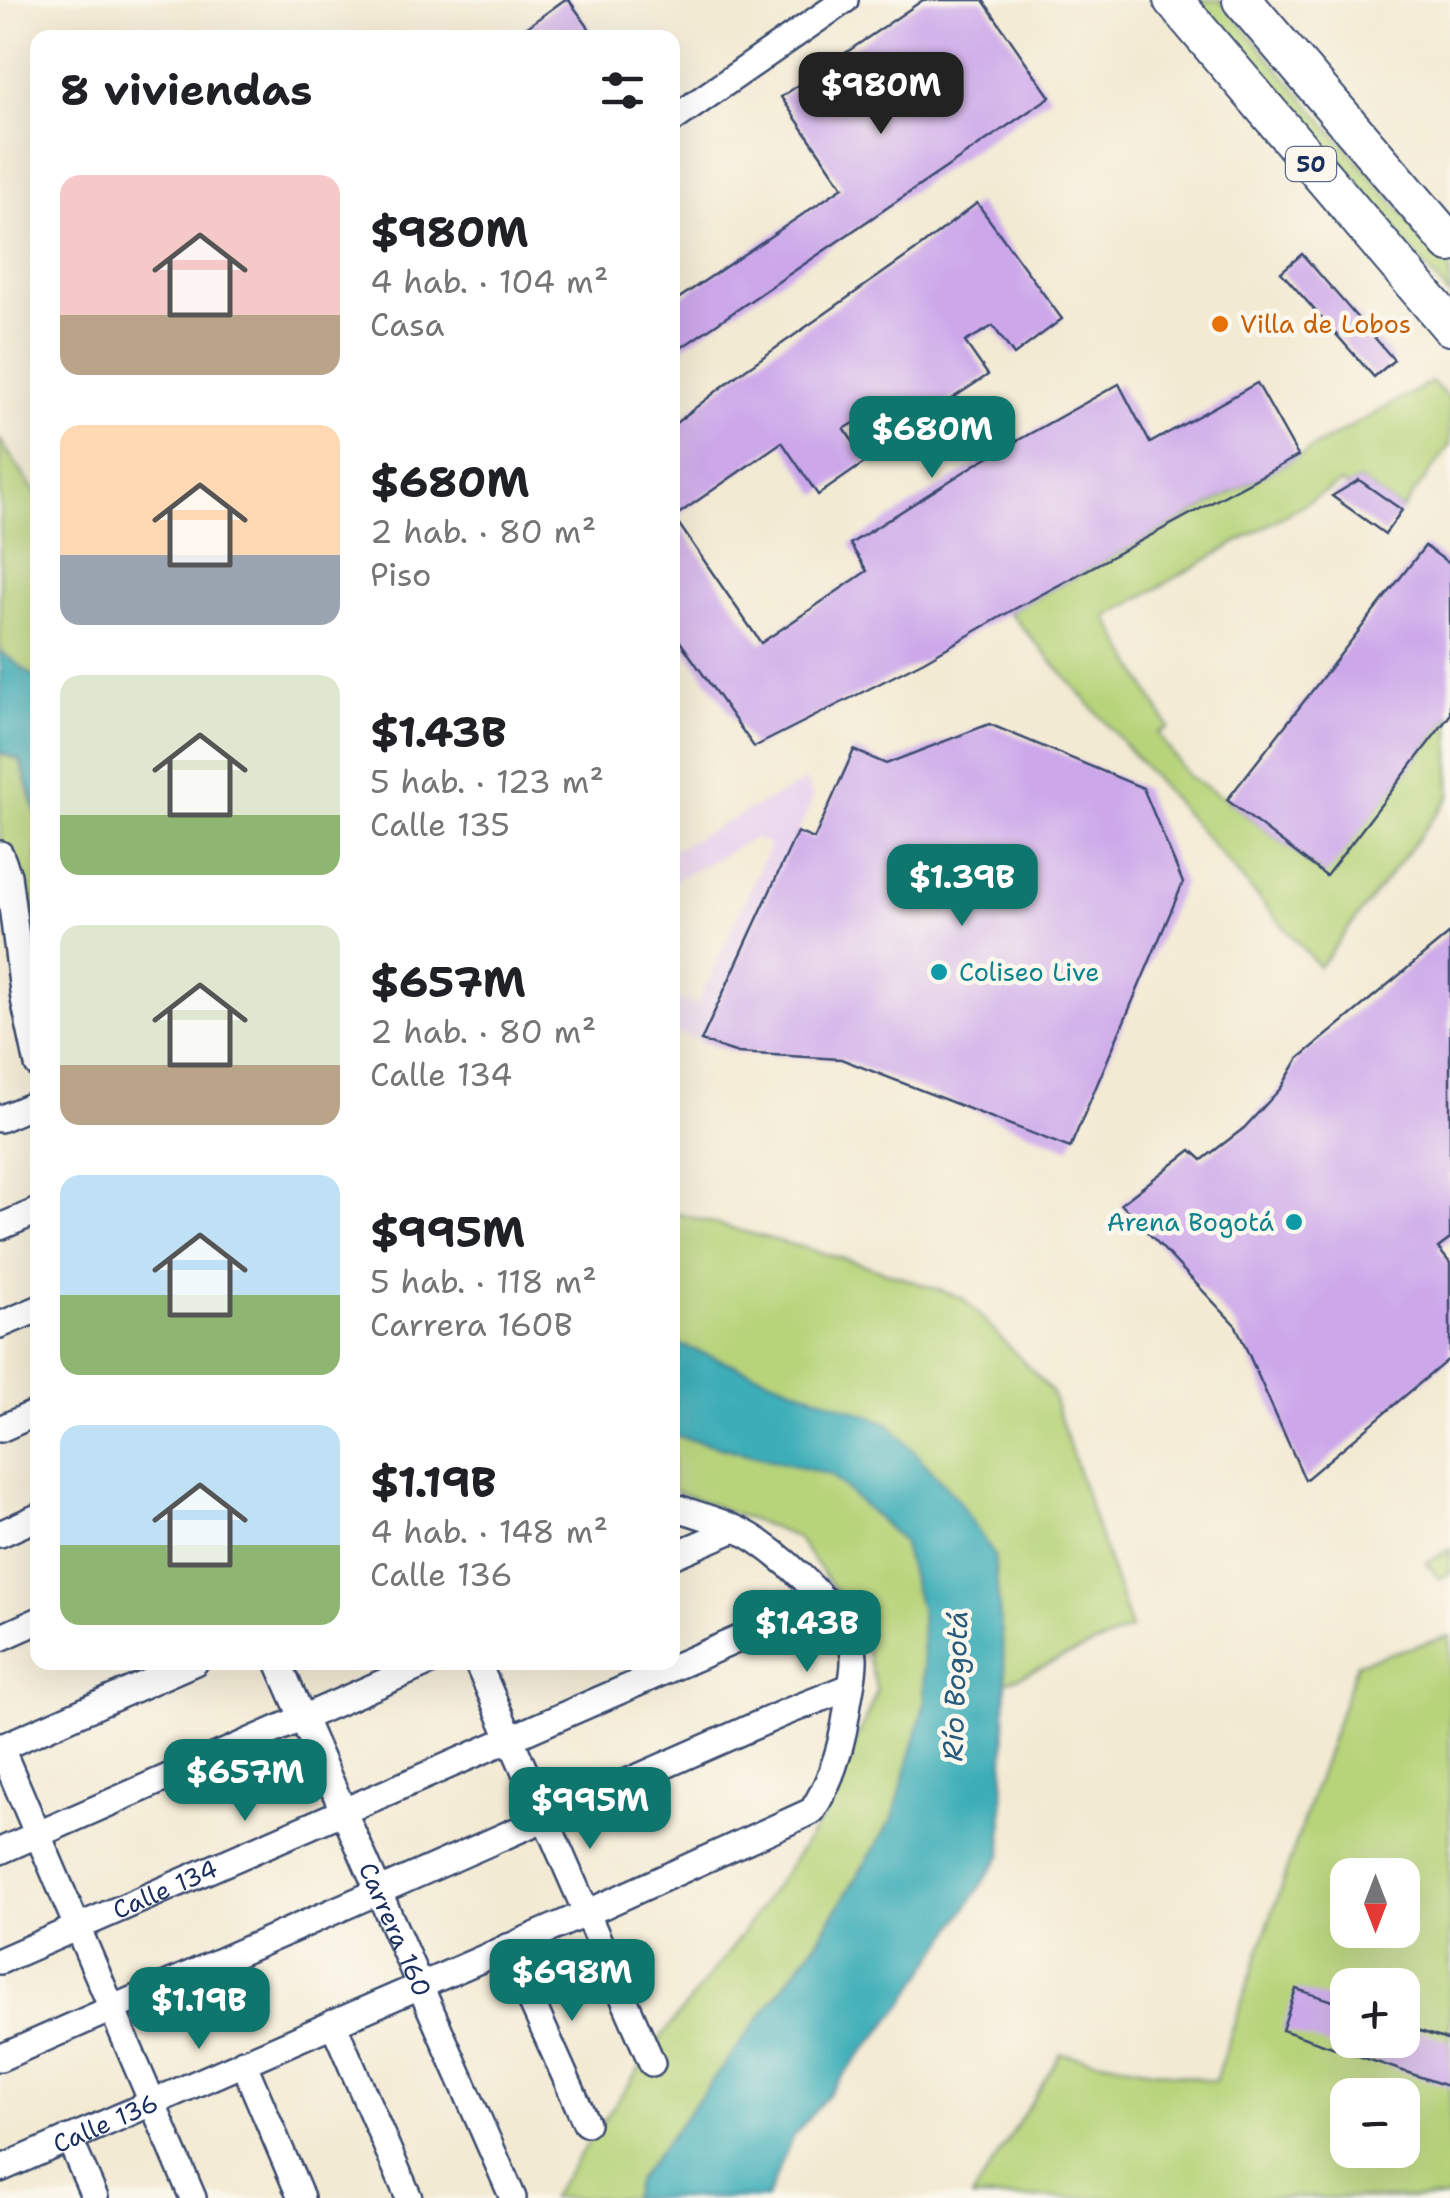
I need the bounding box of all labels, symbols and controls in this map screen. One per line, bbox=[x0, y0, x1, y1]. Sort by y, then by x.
pin: $980M bbox=[811, 52, 951, 137]
text: 8 viviendas bbox=[60, 62, 312, 118]
icon: filters bbox=[595, 63, 650, 118]
text: $980M bbox=[821, 63, 941, 106]
road number: 50 bbox=[1286, 147, 1336, 181]
text: $980M bbox=[370, 204, 529, 260]
icon: home bbox=[140, 215, 260, 335]
text: 4 hab. · 104 m² bbox=[370, 260, 608, 303]
text: Casa bbox=[370, 303, 444, 346]
place label: Villa de Lobos bbox=[1240, 307, 1411, 341]
marker: Villa de Lobos bbox=[1209, 313, 1231, 335]
pin: $680M bbox=[862, 396, 1002, 481]
text: $680M bbox=[871, 407, 993, 450]
text: $680M bbox=[370, 454, 530, 510]
icon: home bbox=[140, 465, 260, 585]
text: 2 hab. · 80 m² bbox=[370, 510, 596, 553]
text: Piso bbox=[370, 553, 431, 596]
text: $1.43B bbox=[370, 704, 507, 760]
icon: home bbox=[140, 715, 260, 835]
text: 5 hab. · 123 m² bbox=[370, 760, 604, 803]
text: Calle 135 bbox=[370, 803, 510, 846]
pin: $1.39B bbox=[881, 844, 1043, 929]
text: $1.39B bbox=[909, 855, 1015, 898]
text: $657M bbox=[370, 954, 526, 1010]
place label: Coliseo Live bbox=[959, 955, 1099, 989]
marker: Coliseo Live bbox=[928, 961, 950, 983]
icon: home bbox=[140, 965, 260, 1085]
text: 2 hab. · 80 m² bbox=[370, 1010, 596, 1053]
text: Calle 134 bbox=[370, 1053, 512, 1096]
text: $995M bbox=[370, 1204, 525, 1260]
place label: Arena Bogotá bbox=[1107, 1205, 1274, 1239]
marker: Arena Bogotá bbox=[1283, 1211, 1305, 1233]
icon: home bbox=[140, 1215, 260, 1335]
text: 5 hab. · 118 m² bbox=[370, 1260, 597, 1303]
text: Carrera 160B bbox=[370, 1303, 573, 1346]
text: $1.19B bbox=[370, 1454, 497, 1510]
icon: home bbox=[140, 1465, 260, 1585]
text: 4 hab. · 148 m² bbox=[370, 1510, 608, 1553]
text: Calle 136 bbox=[370, 1553, 513, 1596]
pin: $1.43B bbox=[726, 1590, 888, 1675]
text: $1.43B bbox=[755, 1601, 859, 1644]
water label: Río Bogotá bbox=[933, 1610, 977, 1762]
pin: $657M bbox=[175, 1739, 315, 1824]
text: $657M bbox=[186, 1750, 304, 1793]
pin: $995M bbox=[520, 1767, 660, 1852]
text: $995M bbox=[531, 1778, 649, 1821]
street label: Calle 134 bbox=[107, 1851, 223, 1927]
street label: Carrera 160 bbox=[351, 1857, 440, 2002]
north arrow bbox=[1330, 1858, 1420, 1948]
map controls bbox=[1330, 1858, 1420, 2168]
pin: $698M bbox=[502, 1939, 642, 2024]
text: $698M bbox=[512, 1950, 632, 1993]
pin: $1.19B bbox=[118, 1967, 280, 2052]
button: + bbox=[1330, 1968, 1420, 2058]
text: $1.19B bbox=[151, 1978, 247, 2021]
button: − bbox=[1330, 2078, 1420, 2168]
street label: Calle 136 bbox=[47, 2085, 163, 2161]

